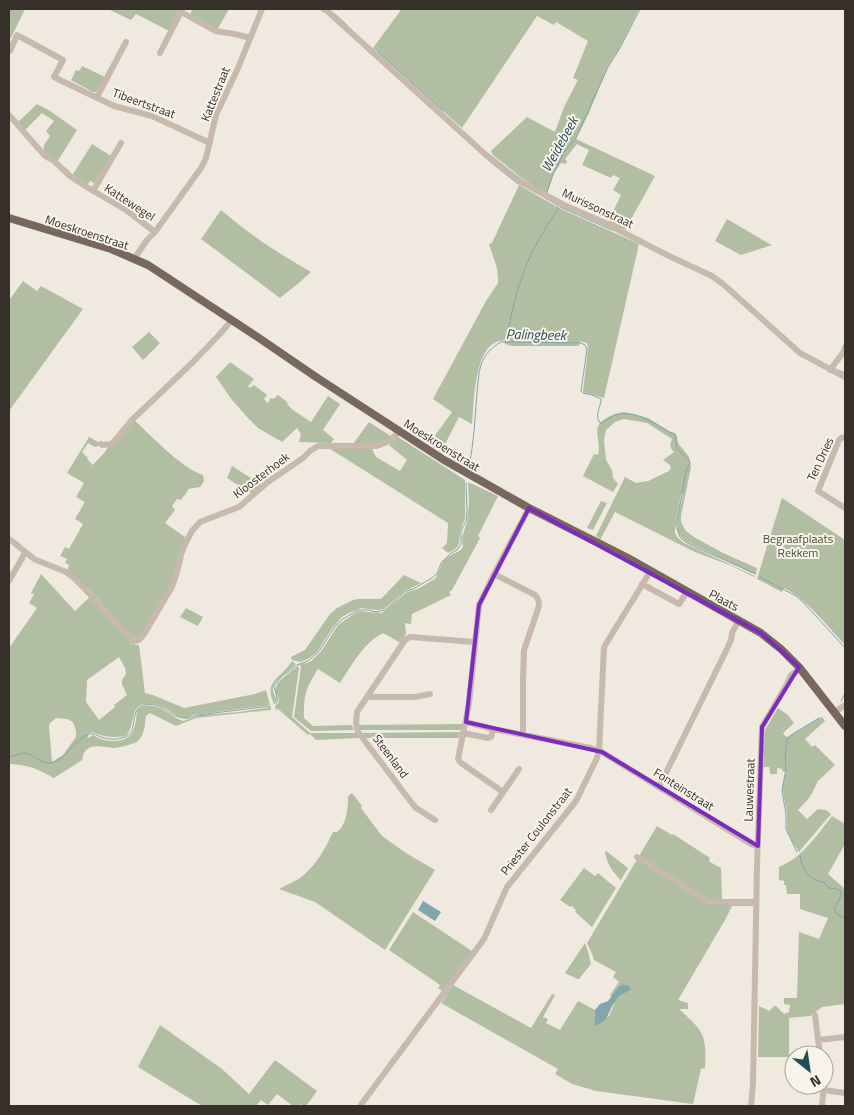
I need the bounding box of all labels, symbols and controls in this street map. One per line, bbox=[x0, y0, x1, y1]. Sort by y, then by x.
street label: Kattestraat bbox=[195, 63, 235, 124]
street label: Tibeertstraat bbox=[110, 83, 179, 123]
water label: Weidebeek bbox=[535, 111, 584, 175]
street label: Kattewegel bbox=[101, 178, 159, 226]
street label: Murissonstraat bbox=[559, 183, 638, 233]
street label: Moeskroenstraat bbox=[43, 210, 132, 255]
water label: Palingbeek bbox=[506, 323, 568, 345]
street label: Moeskroenstraat bbox=[400, 414, 485, 476]
street label: Ten Dries bbox=[802, 434, 839, 484]
street label: Kloosterhoek bbox=[229, 447, 294, 503]
park label: Begraafplaats Rekkem bbox=[763, 529, 834, 562]
street label: Plaats bbox=[706, 584, 743, 616]
street label: Steenland bbox=[368, 730, 414, 782]
street label: Lauwestraat bbox=[738, 757, 760, 822]
street label: Fonteinstraat bbox=[650, 763, 719, 816]
street label: Priester Coulonstraat bbox=[495, 782, 577, 879]
north arrow bbox=[784, 1045, 834, 1095]
text: N bbox=[806, 1070, 825, 1093]

